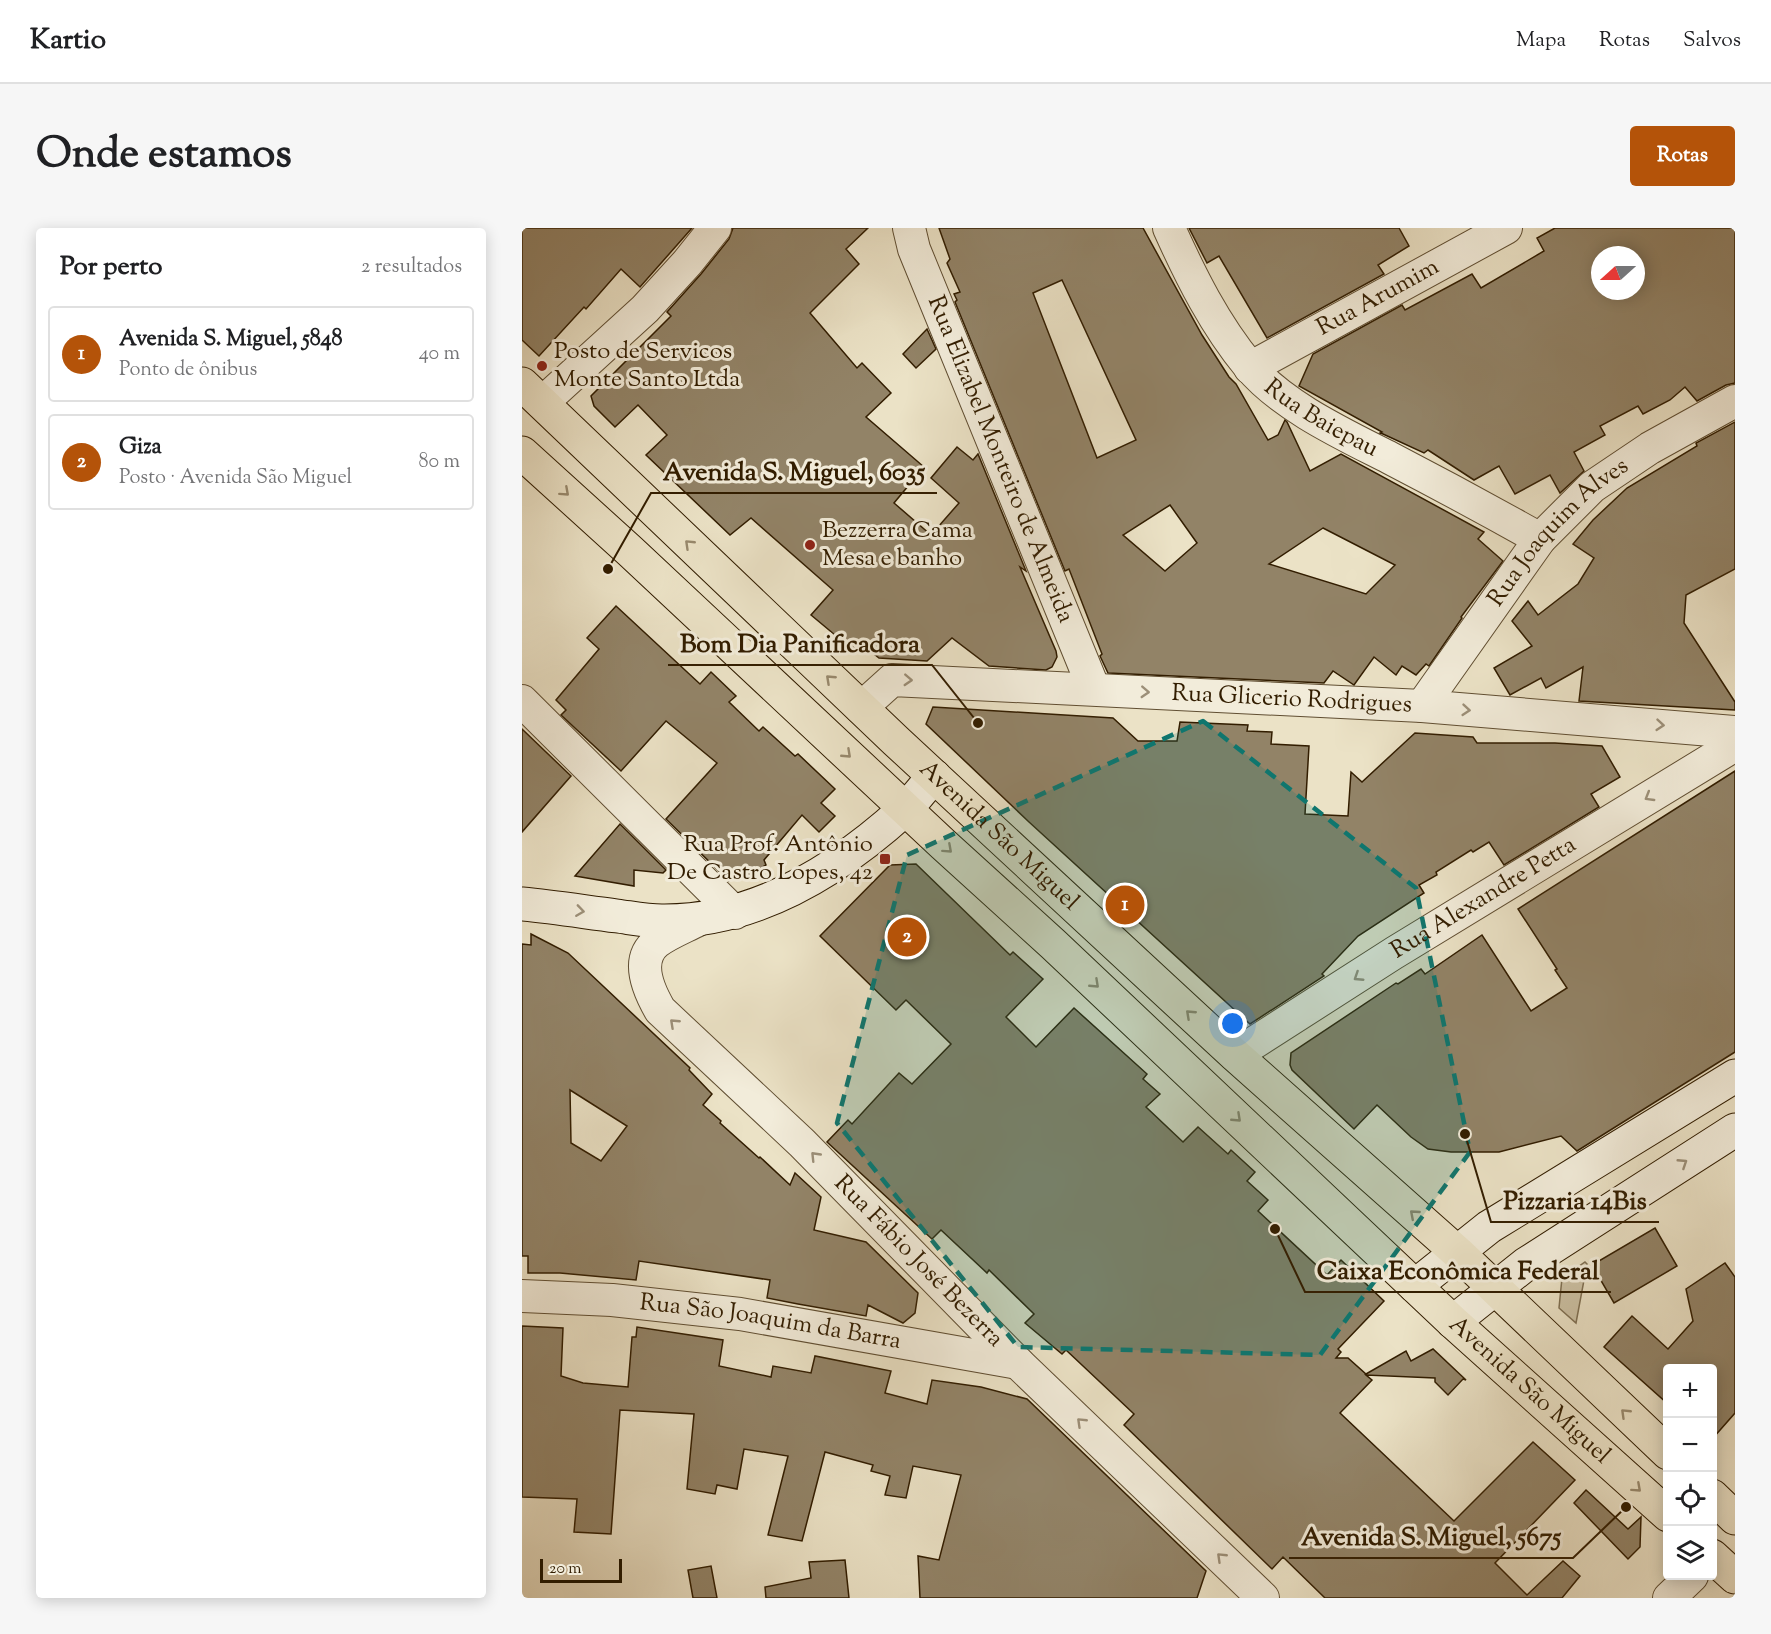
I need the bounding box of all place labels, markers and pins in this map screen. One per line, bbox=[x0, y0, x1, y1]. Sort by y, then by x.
place label: Posto de Servicos Monte Santo Ltda bbox=[554, 335, 740, 397]
marker: Posto de Servicos Monte Santo Ltda bbox=[535, 359, 549, 373]
callout: Avenida S. Miguel, 6035 bbox=[651, 449, 937, 493]
place label: Bezzerra Cama Mesa e banho bbox=[822, 514, 973, 576]
marker: Bezzerra Cama Mesa e banho bbox=[803, 538, 817, 552]
callout: Bom Dia Panificadora bbox=[668, 621, 932, 665]
place label: Rua Prof. Antônio De Castro Lopes, 42 bbox=[667, 828, 873, 890]
marker: Rua Prof. Antônio De Castro Lopes, 42 bbox=[878, 852, 892, 866]
pin: 1 bbox=[1106, 882, 1144, 928]
pin: 2 bbox=[888, 914, 926, 960]
callout: Pizzaria 14Bis bbox=[1491, 1178, 1659, 1222]
callout: Caixa Econômica Federal bbox=[1305, 1248, 1611, 1292]
callout: Avenida S. Miguel, 5675 bbox=[1289, 1514, 1573, 1558]

